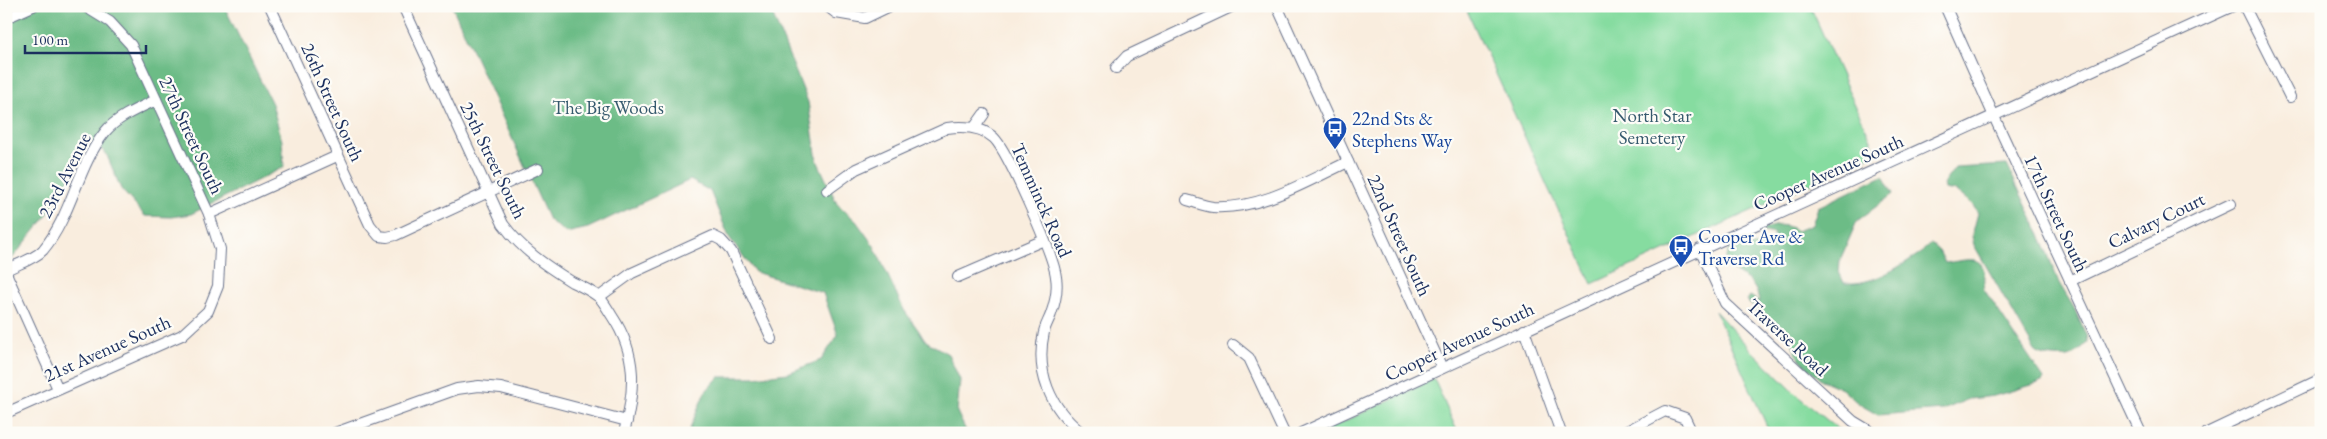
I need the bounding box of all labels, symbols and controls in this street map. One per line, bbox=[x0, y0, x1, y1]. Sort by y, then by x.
scale bar bbox=[25, 22, 146, 54]
text: 100 m bbox=[32, 30, 69, 49]
street label: 26th Street South bbox=[295, 39, 370, 166]
street label: 27th Street South bbox=[153, 72, 230, 198]
park label: The Big Woods bbox=[552, 95, 664, 120]
street label: 25th Street South bbox=[454, 98, 533, 223]
park label: North Star Semetery bbox=[1612, 103, 1692, 150]
place label: 22nd Sts & Stephens Way bbox=[1352, 106, 1453, 153]
bus stop icon: 22nd Sts & Stephens Way bbox=[1322, 116, 1348, 150]
street label: 23rd Avenue bbox=[32, 128, 97, 222]
street label: Cooper Avenue South bbox=[1749, 128, 1907, 217]
street label: Temminck Road bbox=[1005, 139, 1078, 262]
street label: 17th Street South bbox=[2018, 150, 2095, 276]
street label: 22nd Street South bbox=[1361, 170, 1438, 300]
street label: Calvary Court bbox=[2104, 186, 2209, 255]
place label: Cooper Ave & Traverse Rd bbox=[1698, 224, 1803, 271]
bus stop icon: Cooper Ave & Traverse Rd bbox=[1668, 234, 1694, 268]
street label: Traverse Road bbox=[1741, 293, 1834, 382]
street label: Cooper Avenue South bbox=[1380, 296, 1538, 387]
street label: 21st Avenue South bbox=[40, 309, 175, 388]

